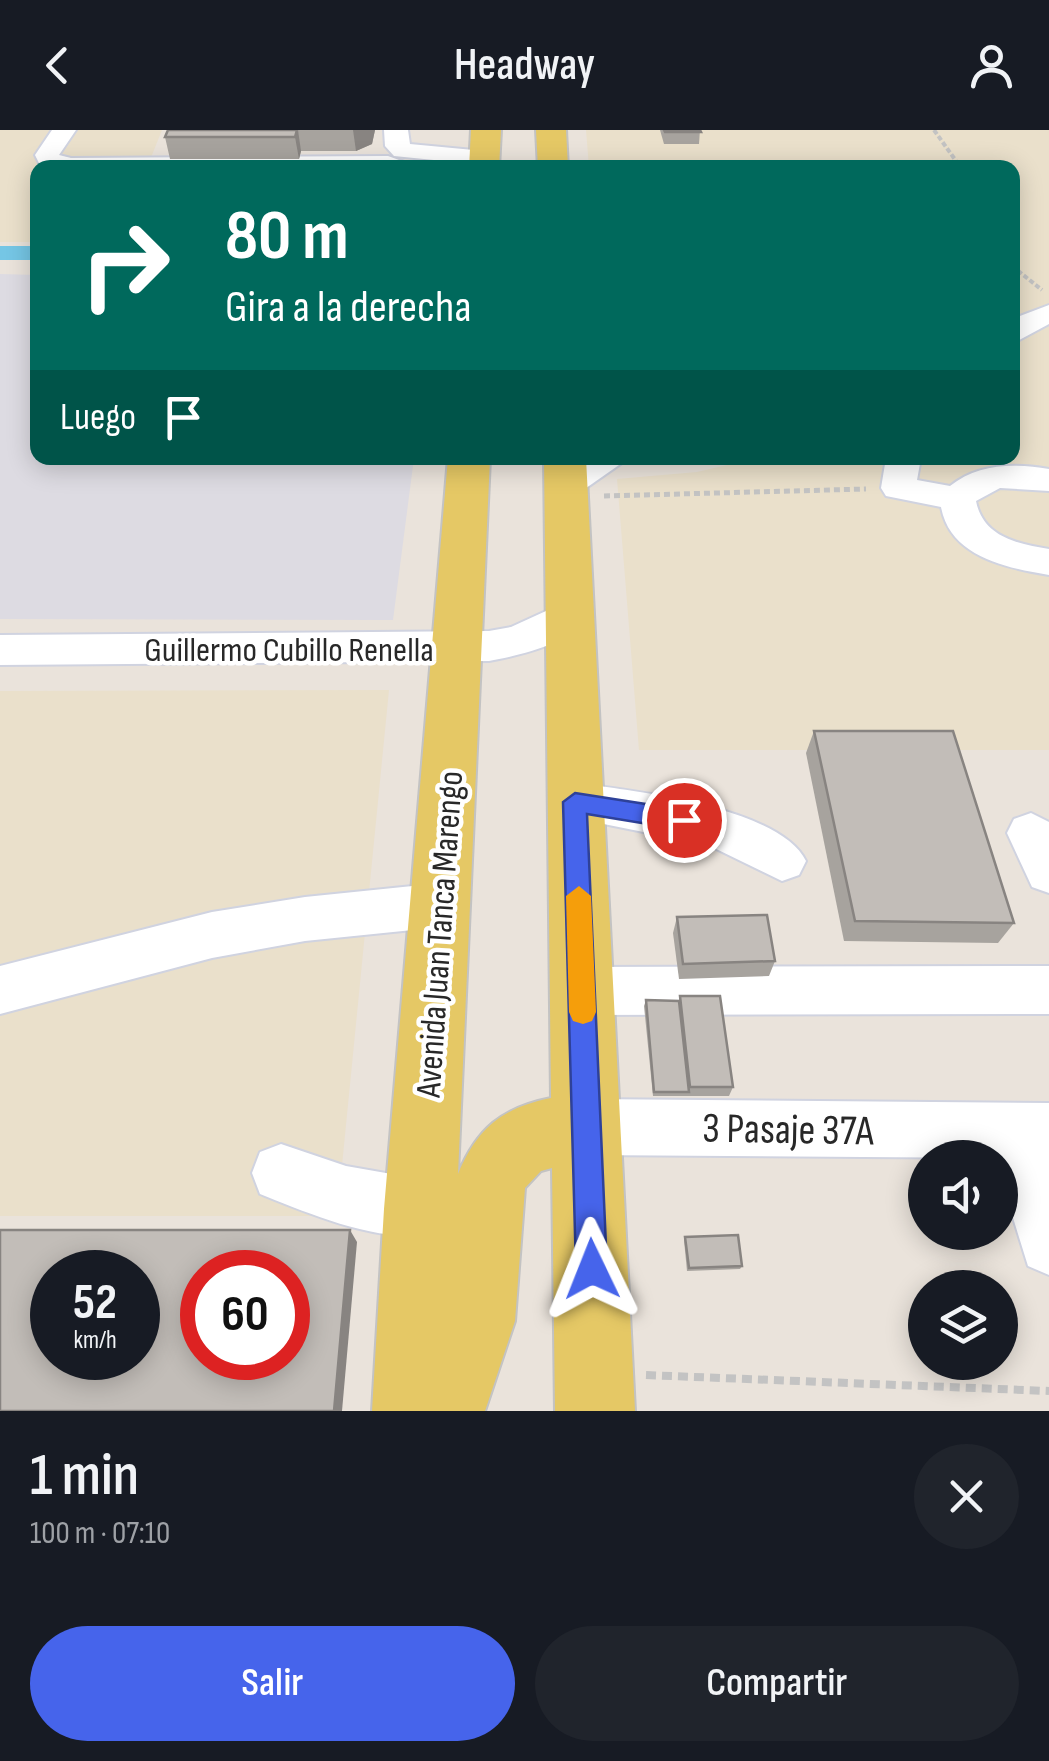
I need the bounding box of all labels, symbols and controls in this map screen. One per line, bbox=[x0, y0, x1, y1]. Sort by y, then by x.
icon: back bbox=[30, 38, 85, 93]
text: Headway bbox=[454, 38, 595, 93]
icon: person bbox=[964, 38, 1019, 93]
text: 80 m bbox=[225, 195, 349, 279]
icon: right bbox=[60, 200, 190, 330]
text: Gira a la derecha bbox=[225, 280, 472, 335]
icon: arrive bbox=[156, 390, 211, 445]
text: Luego bbox=[60, 395, 136, 440]
street label: Guillermo Cubillo Renella bbox=[144, 629, 434, 672]
street label: Avenida Juan Tanca Marengo bbox=[408, 770, 473, 1100]
pin bbox=[642, 778, 727, 863]
icon: arrive bbox=[657, 793, 712, 848]
street label: 3 Pasaje 37A bbox=[702, 1104, 875, 1158]
map controls bbox=[908, 1140, 1018, 1380]
button: sound bbox=[908, 1140, 1018, 1250]
position arrow bbox=[540, 1217, 644, 1321]
speed limit sign: 60 bbox=[180, 1250, 310, 1380]
button: layers bbox=[908, 1270, 1018, 1380]
text: 52 bbox=[73, 1273, 117, 1333]
text: km/h bbox=[73, 1325, 117, 1356]
text: 1 min bbox=[30, 1440, 139, 1512]
button: close bbox=[914, 1444, 1019, 1549]
text: 100 m · 07:10 bbox=[30, 1514, 170, 1553]
button: Salir bbox=[30, 1626, 515, 1741]
button: Compartir bbox=[535, 1626, 1019, 1741]

